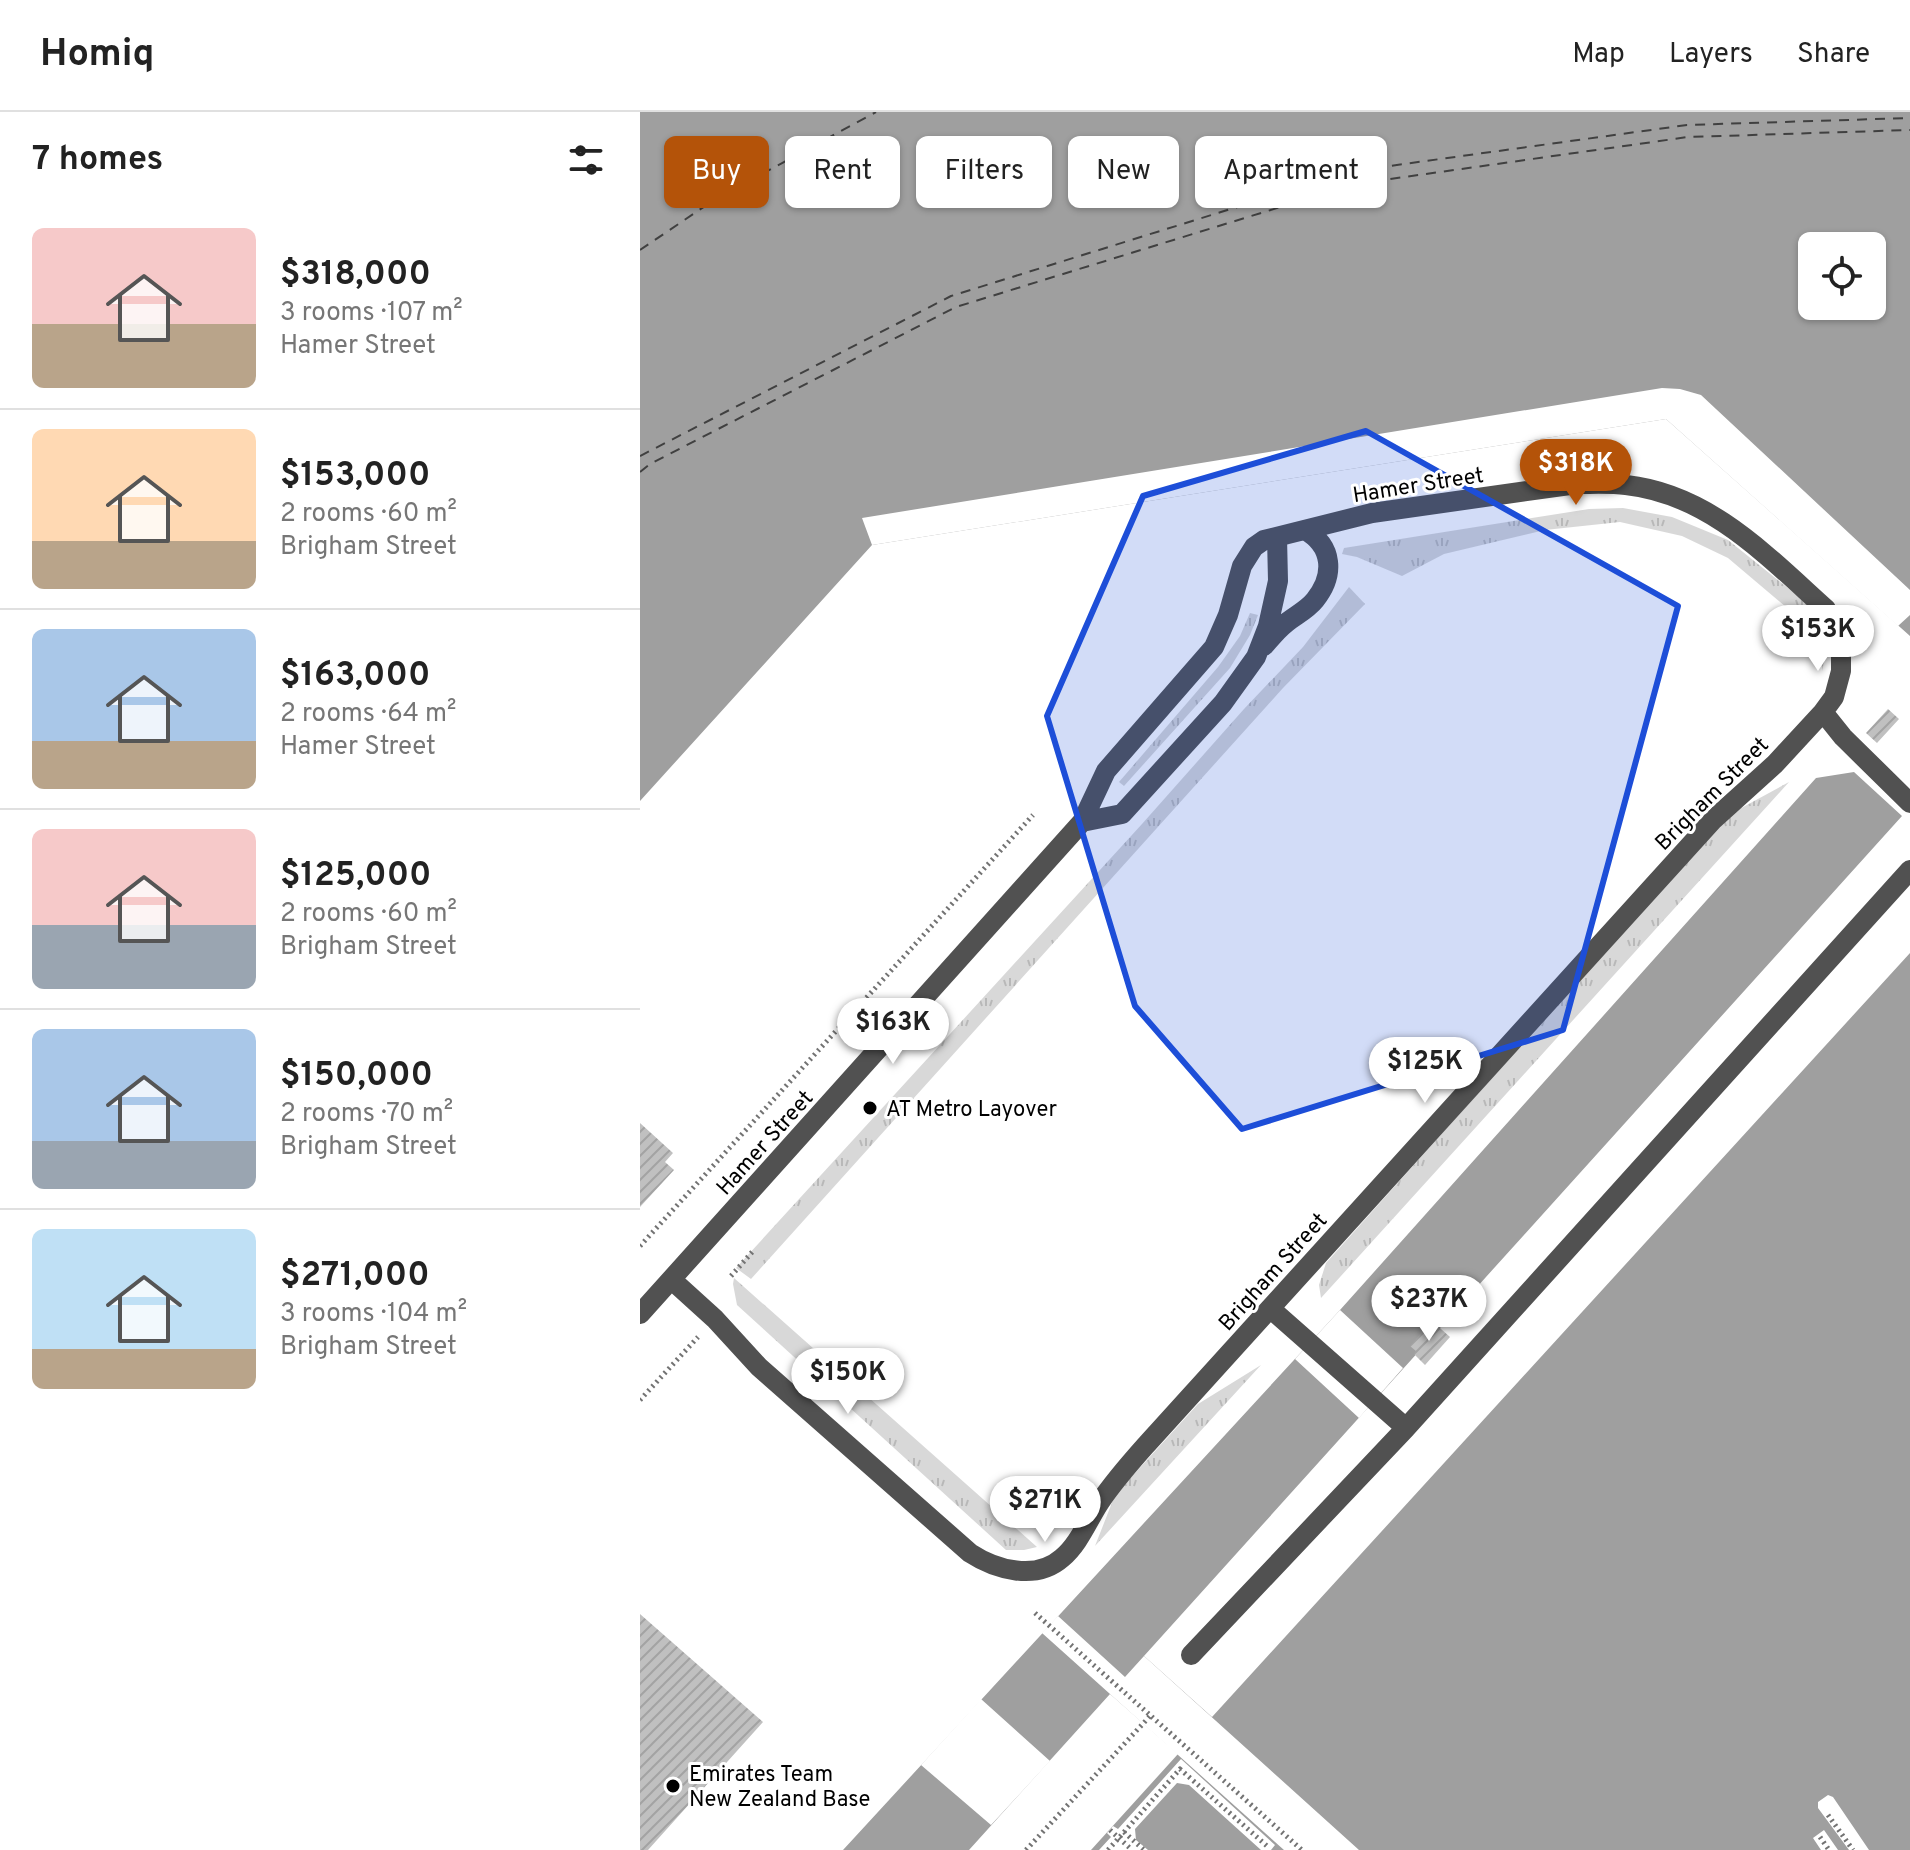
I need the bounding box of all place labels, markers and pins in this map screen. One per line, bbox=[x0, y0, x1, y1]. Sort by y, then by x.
pin: $318K bbox=[1520, 439, 1632, 507]
pin: $153K bbox=[1762, 605, 1874, 673]
pin: $163K bbox=[837, 998, 949, 1066]
pin: $125K bbox=[1369, 1037, 1481, 1105]
place label: AT Metro Layover bbox=[886, 1097, 1057, 1124]
marker: AT Metro Layover bbox=[861, 1099, 879, 1117]
pin: $237K bbox=[1373, 1275, 1485, 1343]
pin: $150K bbox=[792, 1348, 904, 1416]
pin: $271K bbox=[989, 1476, 1101, 1544]
place label: Emirates Team New Zealand Base bbox=[689, 1762, 870, 1814]
marker: Emirates Team New Zealand Base bbox=[664, 1777, 682, 1795]

